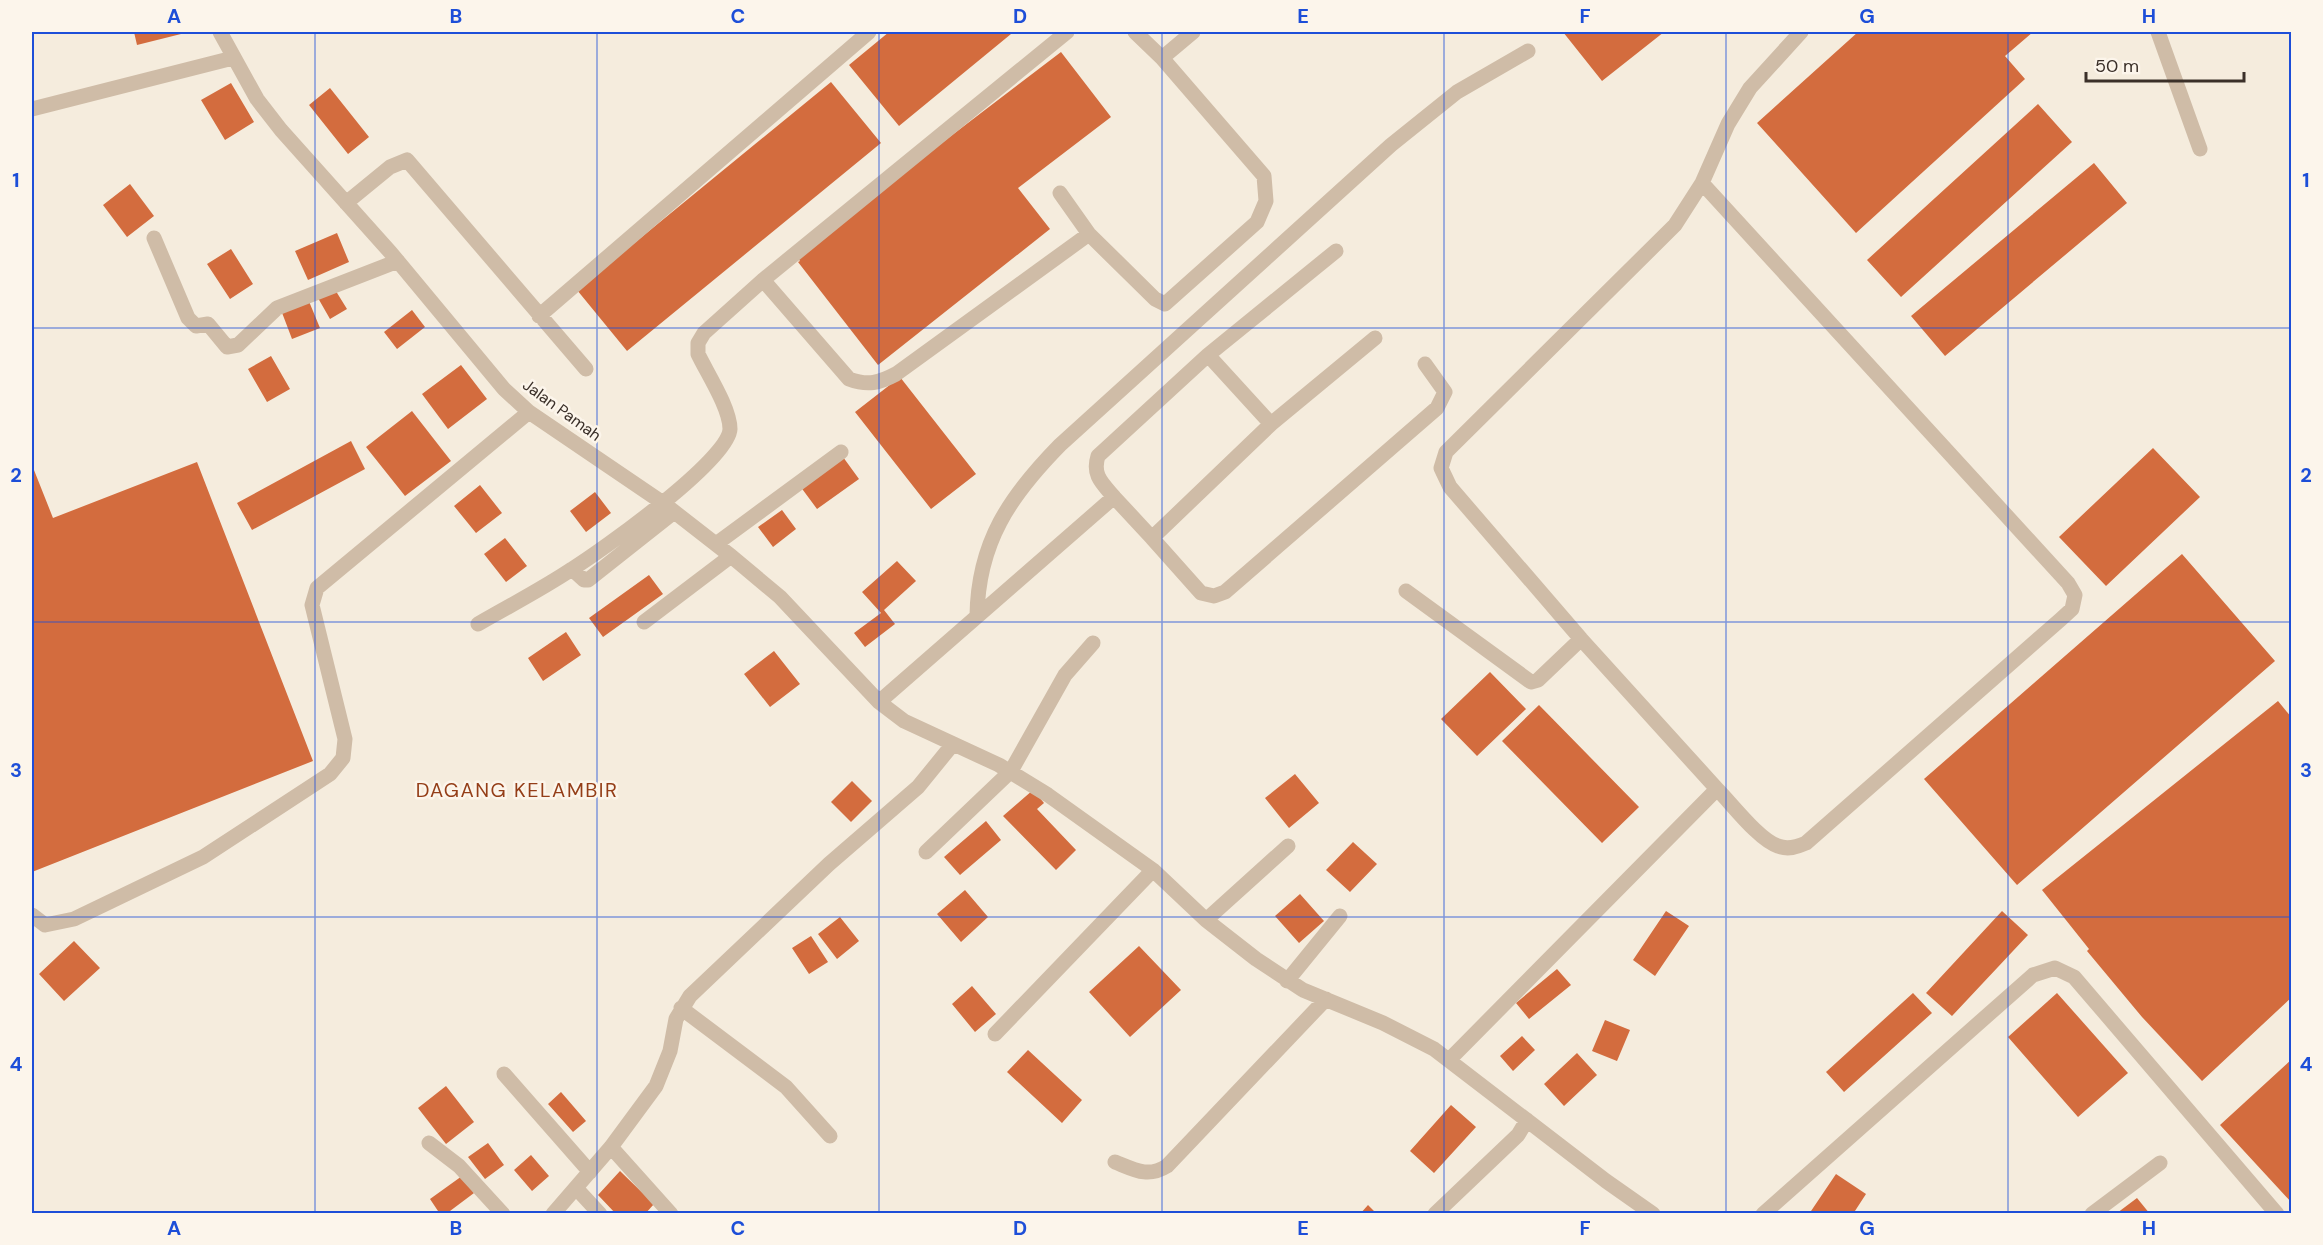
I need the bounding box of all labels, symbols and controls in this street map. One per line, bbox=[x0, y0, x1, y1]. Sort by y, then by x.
text: A bbox=[167, 3, 181, 29]
text: B bbox=[450, 3, 462, 29]
text: C bbox=[731, 3, 745, 29]
text: D bbox=[1013, 3, 1027, 29]
text: E bbox=[1297, 3, 1309, 29]
text: F bbox=[1579, 3, 1591, 29]
text: G bbox=[1859, 3, 1875, 29]
text: H bbox=[2142, 3, 2156, 29]
scale bar bbox=[2086, 45, 2244, 83]
text: 50 m bbox=[2095, 54, 2139, 78]
text: 1 bbox=[12, 167, 20, 193]
text: 1 bbox=[2302, 167, 2310, 193]
street label: Jalan Pamah bbox=[519, 374, 605, 446]
text: 2 bbox=[10, 462, 22, 488]
text: 2 bbox=[2300, 462, 2312, 488]
text: 3 bbox=[10, 757, 22, 783]
text: 3 bbox=[2300, 757, 2312, 783]
district label: DAGANG KELAMBIR bbox=[416, 777, 618, 803]
text: 4 bbox=[10, 1051, 23, 1077]
text: 4 bbox=[2300, 1051, 2313, 1077]
text: A bbox=[167, 1215, 181, 1241]
text: B bbox=[450, 1215, 462, 1241]
text: C bbox=[731, 1215, 745, 1241]
text: D bbox=[1013, 1215, 1027, 1241]
text: E bbox=[1297, 1215, 1309, 1241]
text: F bbox=[1579, 1215, 1591, 1241]
text: G bbox=[1859, 1215, 1875, 1241]
text: H bbox=[2142, 1215, 2156, 1241]

